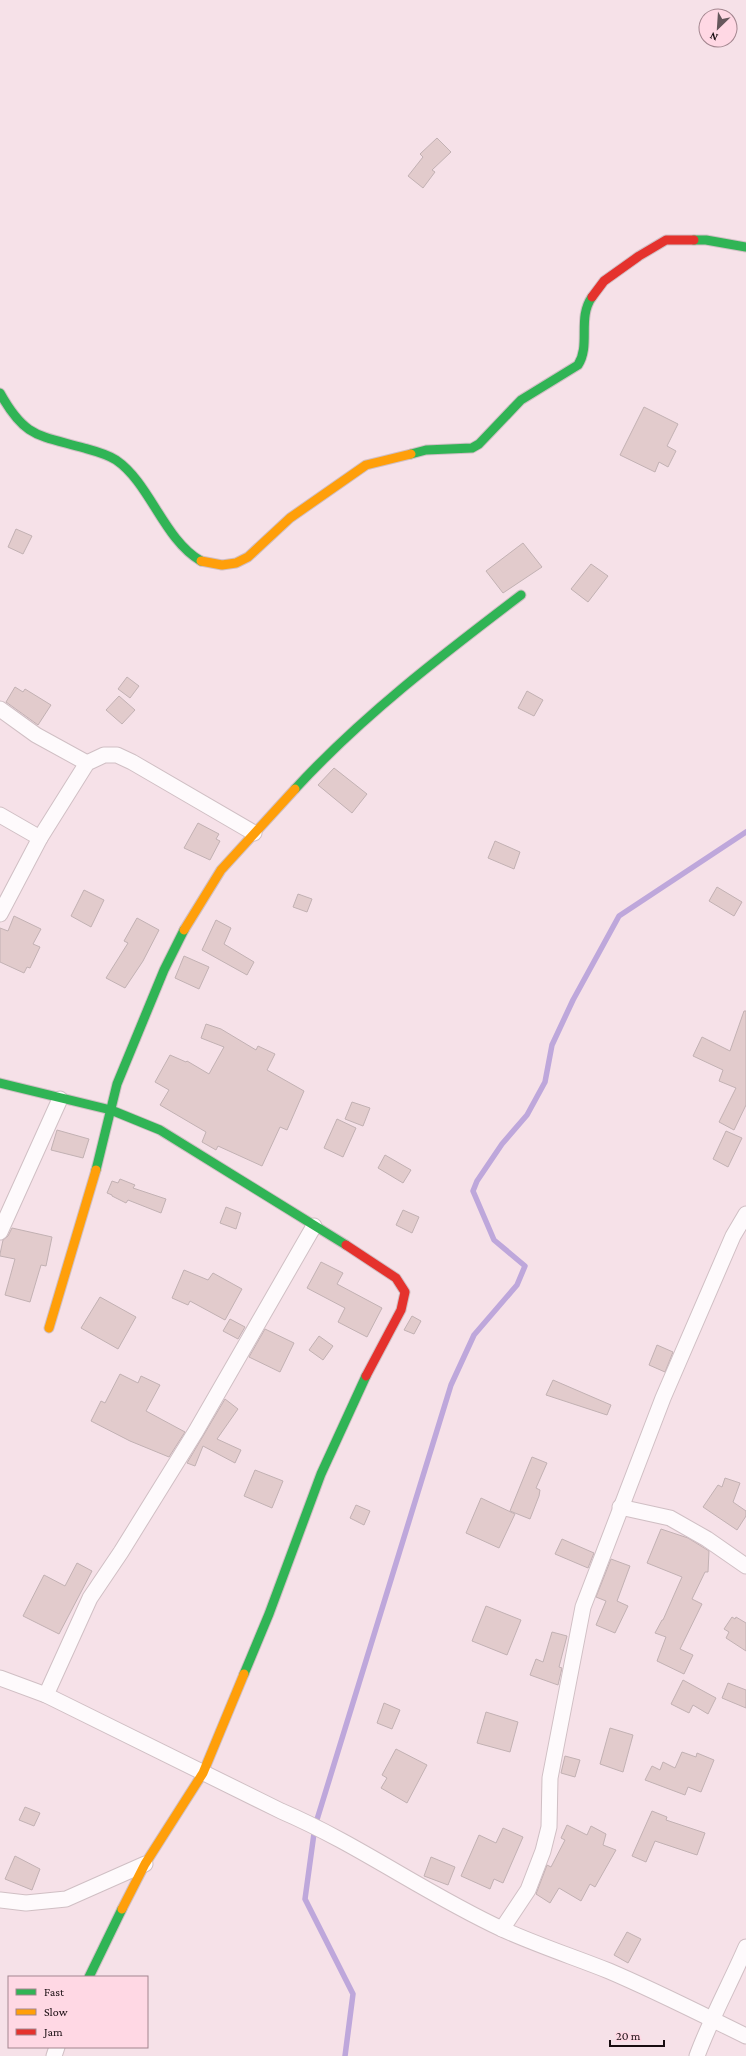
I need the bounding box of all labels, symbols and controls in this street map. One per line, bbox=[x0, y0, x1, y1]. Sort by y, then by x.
north arrow bbox=[698, 8, 738, 48]
text: N bbox=[707, 30, 720, 44]
legend bbox=[8, 1976, 148, 2048]
text: Fast bbox=[44, 1985, 65, 1999]
text: Slow bbox=[44, 2005, 68, 2019]
scale bar bbox=[610, 2022, 664, 2048]
text: Jam bbox=[43, 2025, 63, 2039]
text: 20 m bbox=[616, 2029, 641, 2043]

